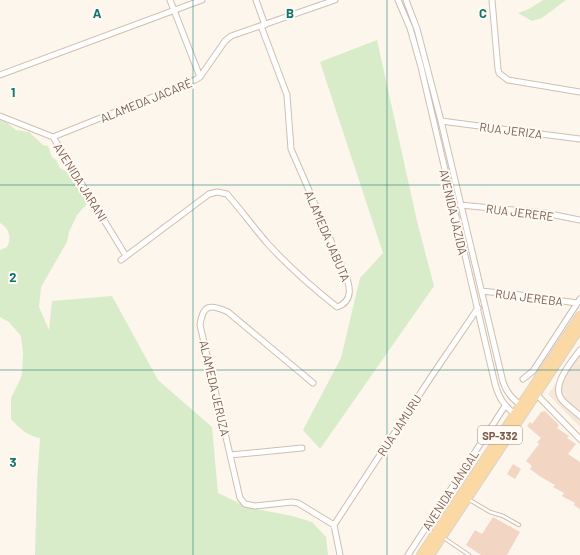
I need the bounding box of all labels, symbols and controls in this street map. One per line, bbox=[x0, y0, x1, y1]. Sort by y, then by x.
text: A bbox=[93, 5, 102, 21]
text: B bbox=[286, 5, 294, 21]
text: C bbox=[479, 5, 487, 21]
street label: ALAMEDA JACARÉ bbox=[98, 75, 194, 125]
text: 1 bbox=[11, 84, 15, 100]
street label: RUA JERIZA bbox=[479, 119, 543, 141]
street label: AVENIDA JARANI bbox=[51, 140, 111, 224]
street label: AVENIDA JAZIDA bbox=[437, 168, 471, 256]
street label: ALAMEDA JABUTA bbox=[303, 188, 353, 284]
street label: RUA JERERE bbox=[485, 201, 555, 223]
text: 2 bbox=[9, 269, 17, 285]
street label: RUA JEREBA bbox=[494, 286, 564, 308]
street label: ALAMEDA JERUZA bbox=[197, 339, 233, 437]
street label: RUA JAMURU bbox=[374, 392, 424, 458]
road number: SP-332 bbox=[478, 426, 522, 444]
street label: AVENIDA JANGAL bbox=[419, 447, 481, 533]
text: 3 bbox=[9, 454, 17, 470]

